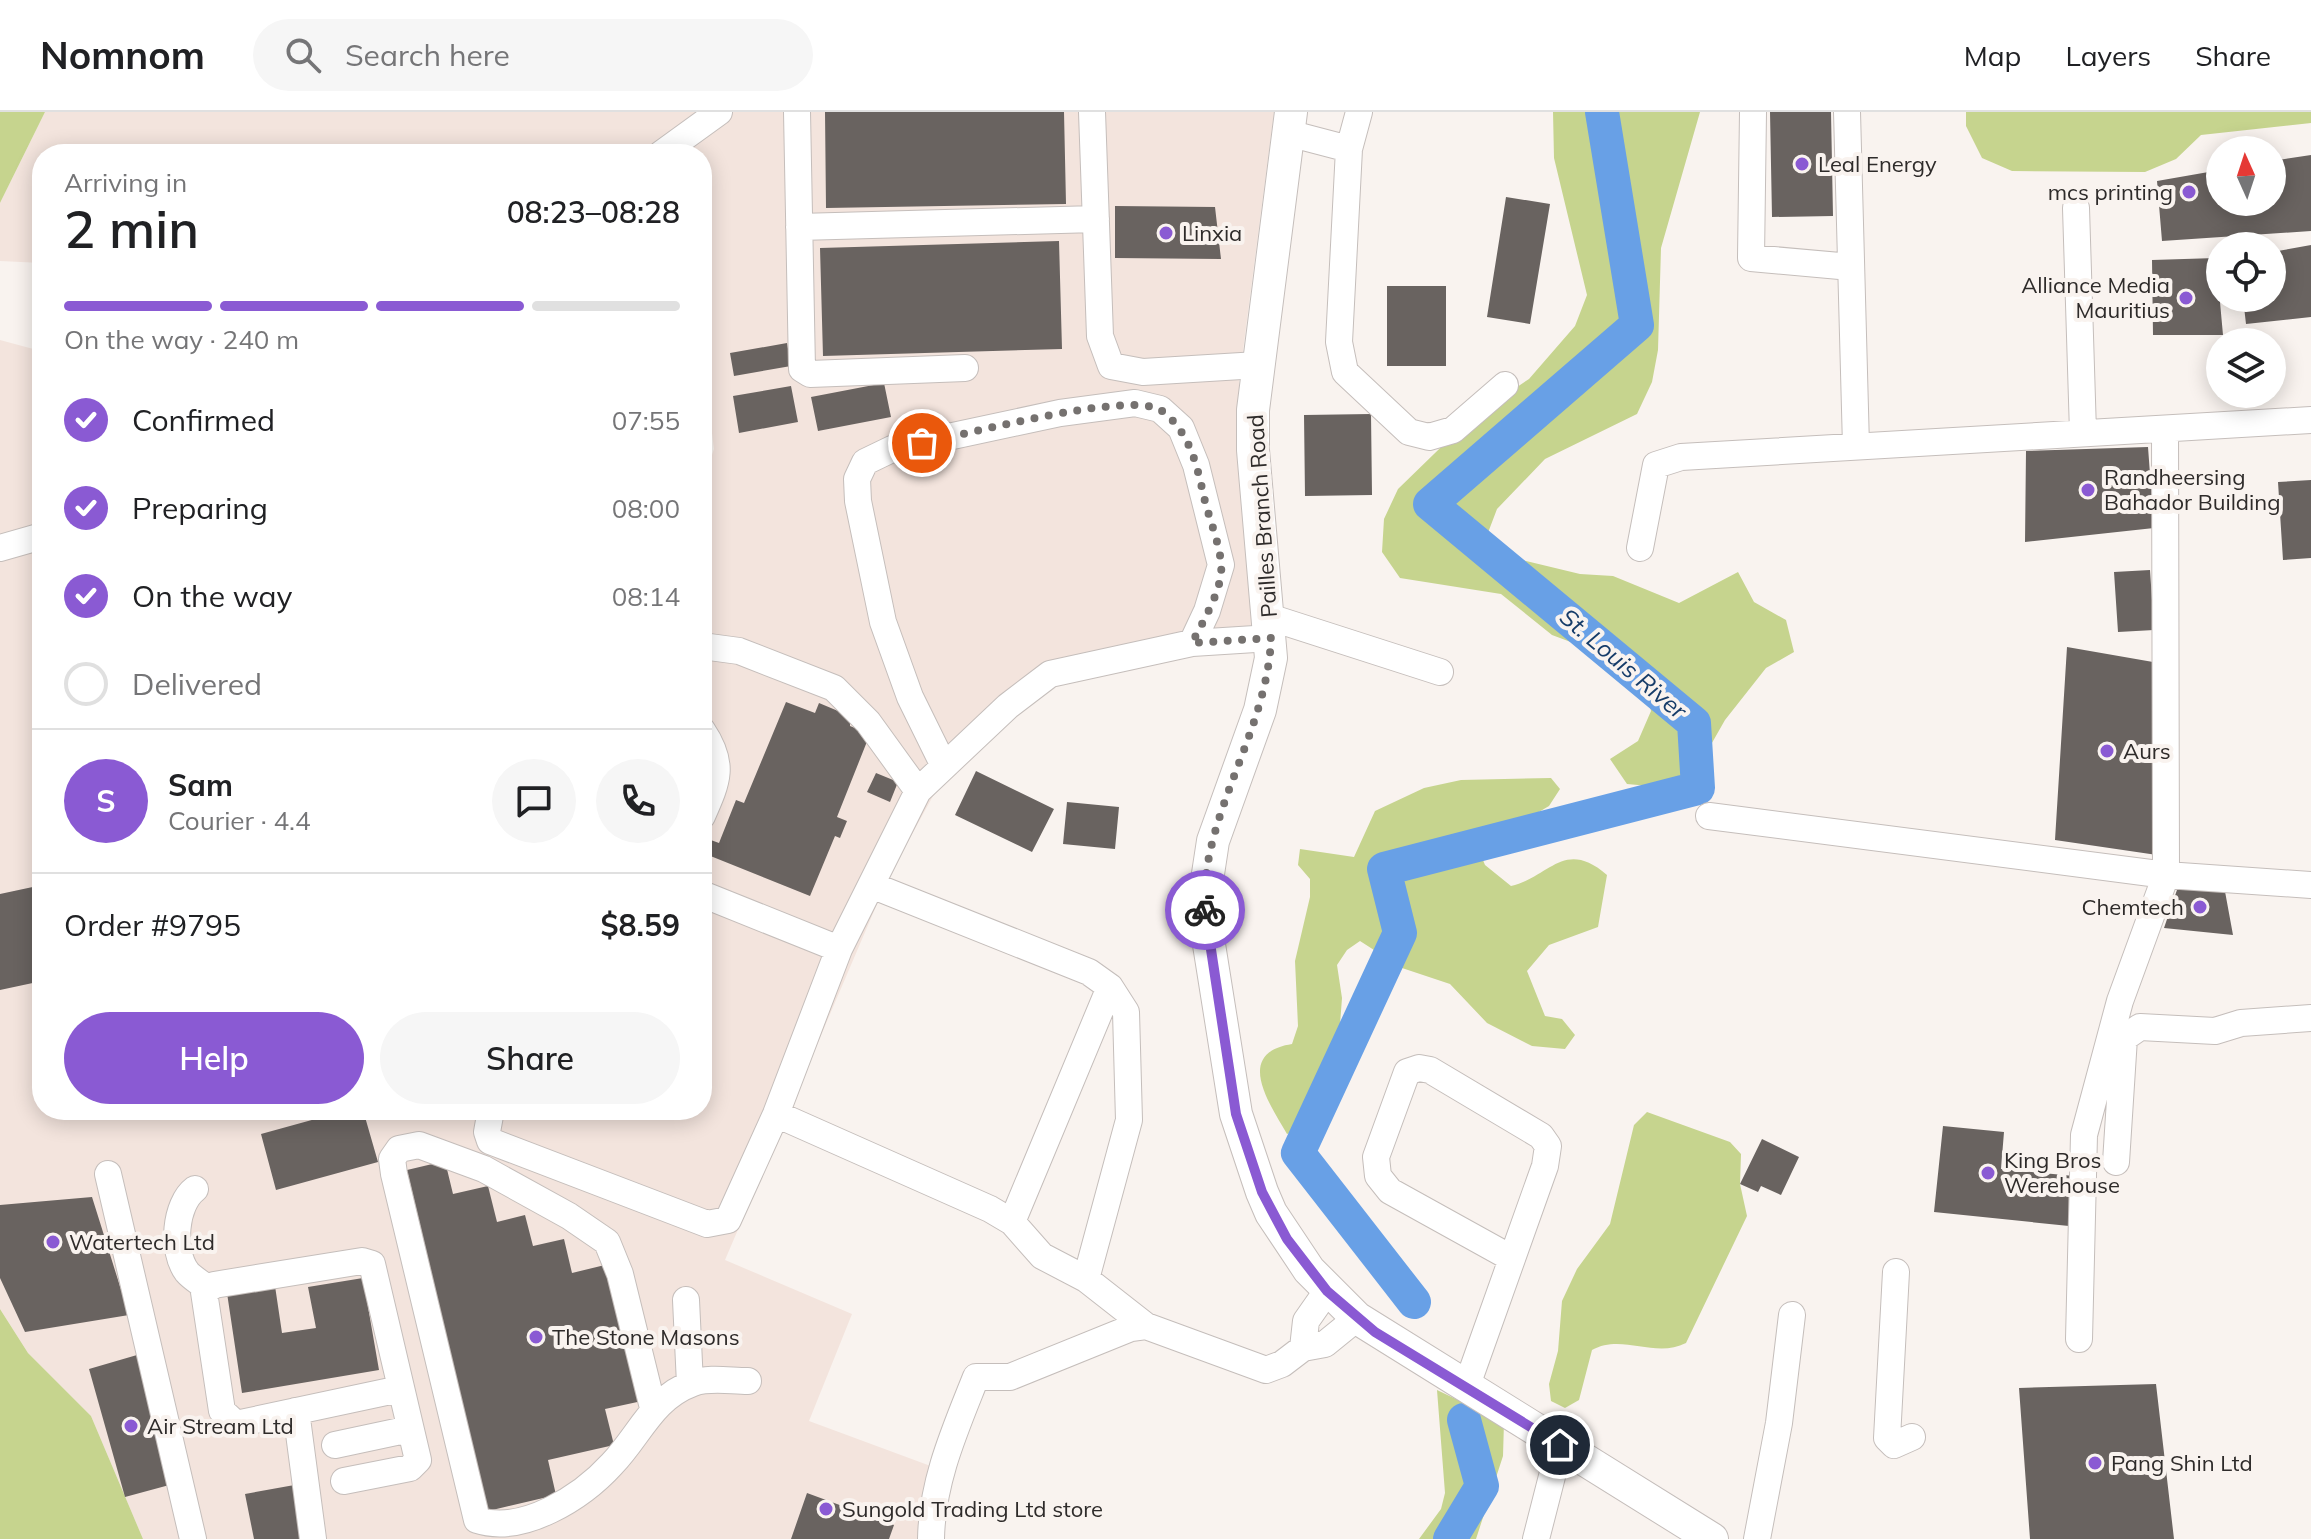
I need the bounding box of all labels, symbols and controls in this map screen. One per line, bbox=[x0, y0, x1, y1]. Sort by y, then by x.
search box bbox=[253, 19, 813, 91]
text: Nomnom bbox=[40, 31, 205, 79]
icon: search bbox=[281, 33, 325, 77]
text: Search here bbox=[345, 36, 510, 74]
text: Map bbox=[1964, 38, 2021, 73]
text: Layers bbox=[2065, 38, 2151, 73]
text: Share bbox=[2195, 38, 2271, 73]
north arrow bbox=[2206, 136, 2286, 216]
map controls bbox=[2206, 136, 2286, 408]
place label: Leal Energy bbox=[1818, 150, 1937, 178]
marker: Leal Energy bbox=[1793, 155, 1811, 173]
text: Arriving in bbox=[64, 166, 187, 199]
place label: mcs printing bbox=[2048, 178, 2173, 206]
marker: mcs printing bbox=[2180, 183, 2198, 201]
text: 08:23–08:28 bbox=[507, 193, 680, 231]
text: 2 min bbox=[64, 196, 199, 261]
place label: Linxia bbox=[1182, 219, 1242, 247]
marker: Linxia bbox=[1157, 224, 1175, 242]
button: locate bbox=[2206, 232, 2286, 312]
place label: Alliance Media Mauritius bbox=[2021, 271, 2170, 324]
marker: Alliance Media Mauritius bbox=[2177, 289, 2195, 307]
text: On the way · 240 m bbox=[64, 323, 299, 356]
button: layers bbox=[2206, 328, 2286, 408]
icon: check bbox=[64, 398, 108, 442]
text: Confirmed bbox=[132, 401, 275, 439]
text: 07:55 bbox=[612, 404, 680, 437]
pin bbox=[888, 409, 956, 477]
street label: Pailles Branch Road bbox=[1241, 413, 1283, 619]
icon: bag bbox=[900, 421, 944, 465]
place label: Randheersing Bahador Building bbox=[2104, 463, 2280, 516]
marker: Randheersing Bahador Building bbox=[2079, 481, 2097, 499]
icon: check bbox=[64, 486, 108, 530]
text: Preparing bbox=[132, 489, 268, 527]
text: 08:00 bbox=[612, 492, 680, 525]
icon: check bbox=[64, 574, 108, 618]
text: On the way bbox=[132, 577, 292, 615]
text: 08:14 bbox=[612, 580, 680, 613]
water label: St. Louis River bbox=[1554, 601, 1694, 726]
text: Delivered bbox=[132, 665, 262, 703]
place label: Aurs bbox=[2123, 737, 2171, 765]
marker: Aurs bbox=[2098, 742, 2116, 760]
button: chat bbox=[492, 759, 576, 843]
button: phone bbox=[596, 759, 680, 843]
text: Sam bbox=[168, 766, 233, 804]
text: S bbox=[96, 782, 116, 820]
text: Courier · 4.4 bbox=[168, 804, 311, 837]
courier bbox=[1165, 870, 1245, 950]
icon: bike bbox=[1183, 888, 1227, 932]
place label: Chemtech bbox=[2081, 893, 2184, 921]
marker: Chemtech bbox=[2191, 898, 2209, 916]
text: Order #9795 bbox=[64, 906, 241, 944]
text: $8.59 bbox=[601, 906, 680, 944]
button: Help bbox=[64, 1012, 364, 1104]
button: Share bbox=[380, 1012, 680, 1104]
place label: King Bros Werehouse bbox=[2004, 1146, 2120, 1199]
marker: King Bros Werehouse bbox=[1979, 1164, 1997, 1182]
place label: Watertech Ltd bbox=[69, 1228, 215, 1256]
marker: Watertech Ltd bbox=[44, 1233, 62, 1251]
place label: The Stone Masons bbox=[552, 1323, 740, 1351]
marker: The Stone Masons bbox=[527, 1328, 545, 1346]
pin bbox=[1526, 1411, 1594, 1479]
place label: Air Stream Ltd bbox=[147, 1412, 294, 1440]
marker: Air Stream Ltd bbox=[122, 1417, 140, 1435]
icon: home bbox=[1538, 1423, 1582, 1467]
place label: Pang Shin Ltd bbox=[2111, 1449, 2253, 1477]
marker: Pang Shin Ltd bbox=[2086, 1454, 2104, 1472]
place label: Sungold Trading Ltd store bbox=[842, 1495, 1103, 1523]
marker: Sungold Trading Ltd store bbox=[817, 1500, 835, 1518]

